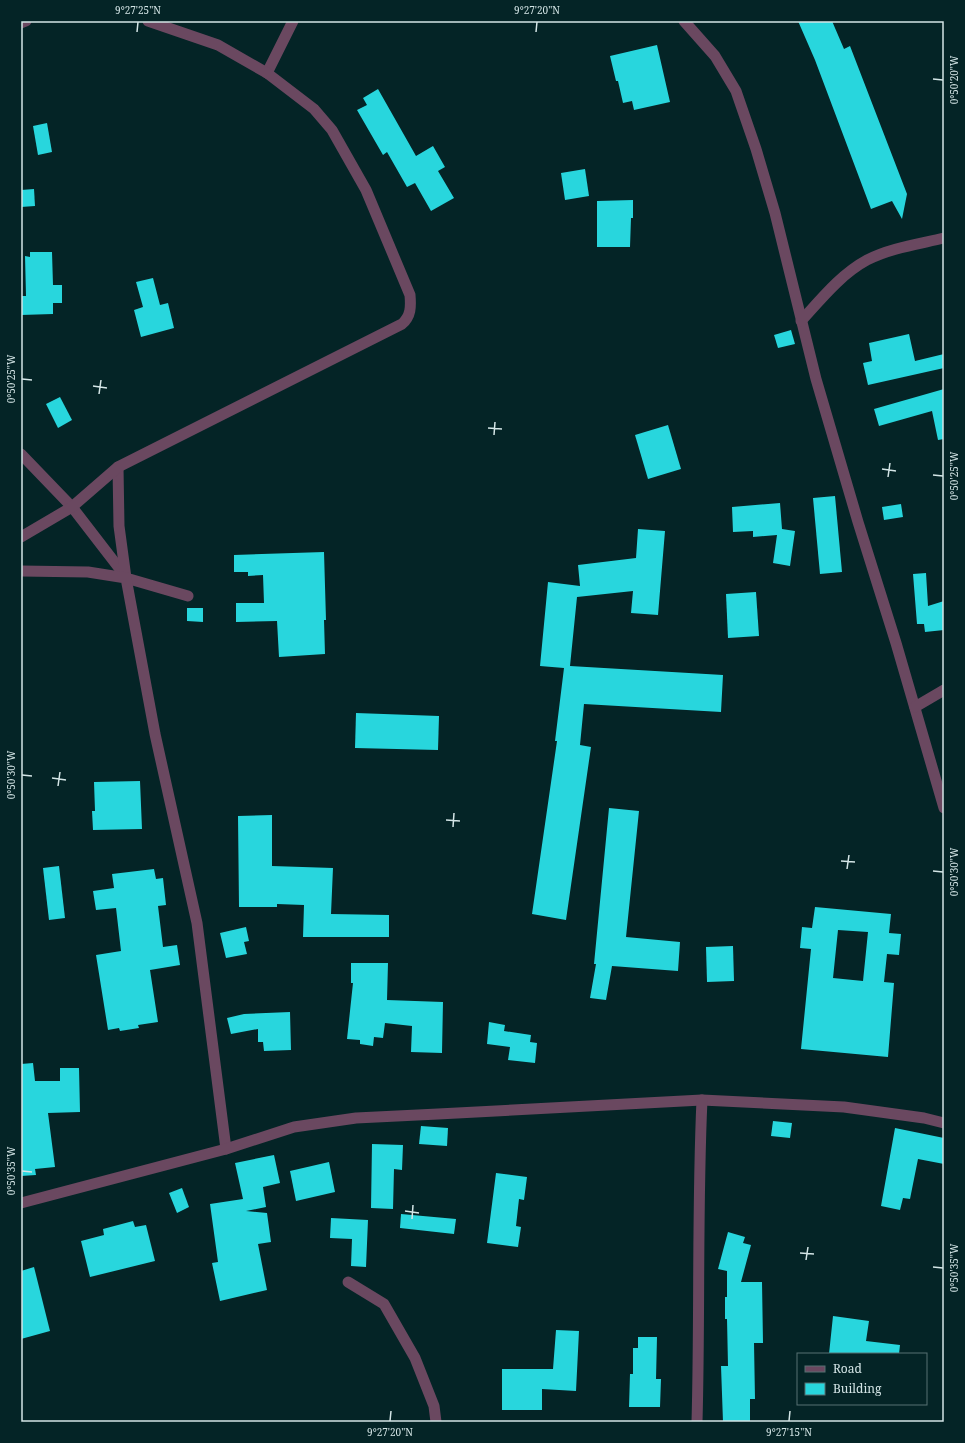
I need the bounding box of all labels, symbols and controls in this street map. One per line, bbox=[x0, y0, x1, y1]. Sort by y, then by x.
text: 9°27'25"N bbox=[115, 3, 161, 17]
text: 9°27'20"N bbox=[514, 3, 560, 17]
text: 0°50'20"W bbox=[947, 55, 961, 104]
text: 0°50'25"W bbox=[4, 354, 18, 403]
text: 0°50'25"W bbox=[947, 451, 961, 500]
text: 0°50'30"W bbox=[4, 750, 18, 799]
text: 0°50'30"W bbox=[947, 847, 961, 896]
text: 0°50'35"W bbox=[4, 1146, 18, 1195]
text: 0°50'35"W bbox=[947, 1243, 961, 1292]
legend bbox=[797, 1353, 927, 1405]
text: Road bbox=[833, 1360, 863, 1377]
text: Building bbox=[833, 1380, 882, 1397]
text: 9°27'20"N bbox=[367, 1425, 413, 1439]
text: 9°27'15"N bbox=[766, 1425, 812, 1439]

